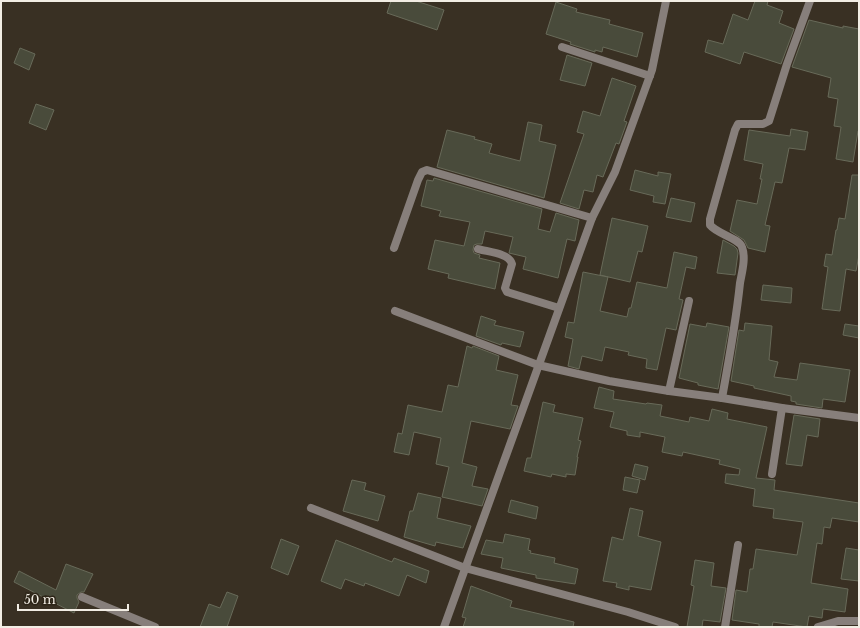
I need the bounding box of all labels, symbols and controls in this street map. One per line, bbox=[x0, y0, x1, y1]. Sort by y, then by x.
scale bar bbox=[18, 586, 128, 612]
text: 50 m bbox=[24, 592, 56, 607]

